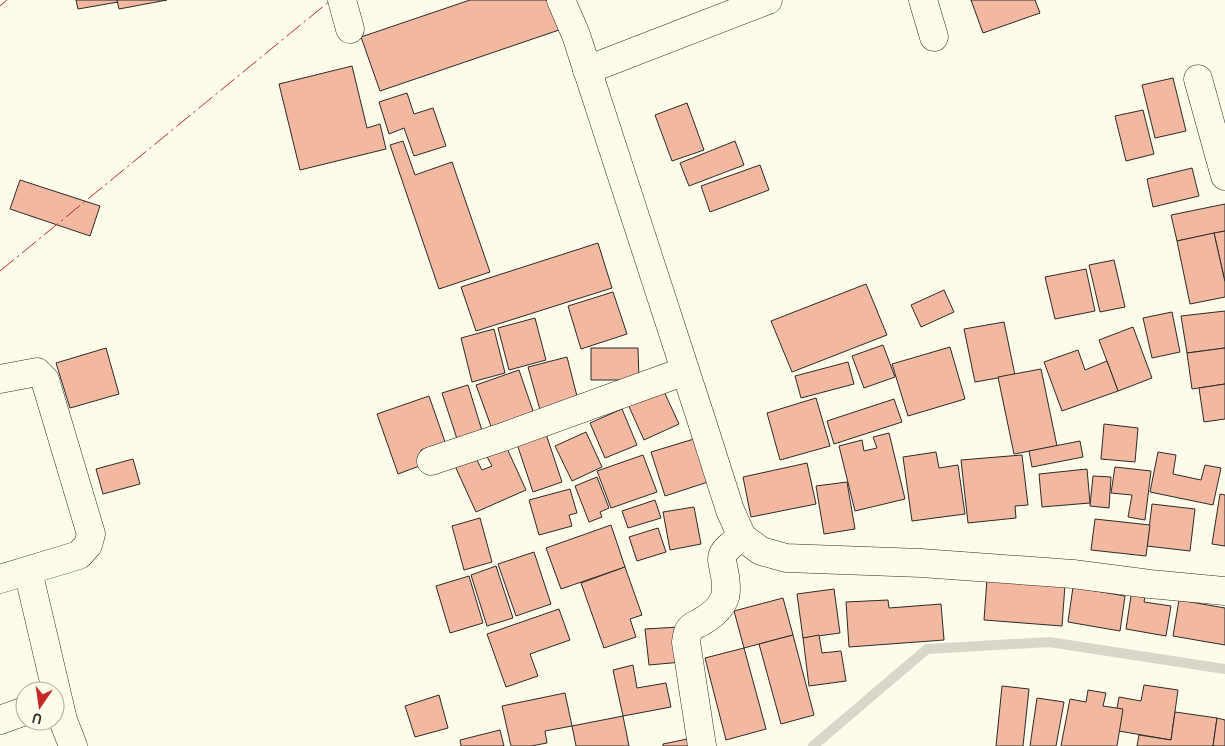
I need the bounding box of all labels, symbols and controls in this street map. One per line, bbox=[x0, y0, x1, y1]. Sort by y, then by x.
north arrow bbox=[15, 681, 65, 731]
text: U bbox=[31, 708, 44, 727]

